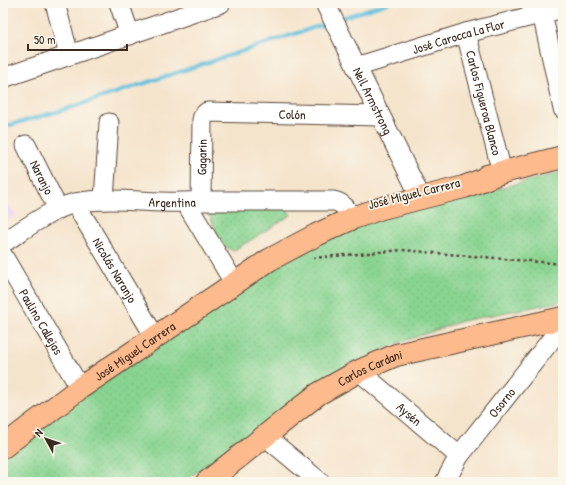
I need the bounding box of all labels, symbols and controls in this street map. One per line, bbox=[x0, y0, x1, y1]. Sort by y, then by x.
street label: José Carocca La Flor bbox=[410, 14, 507, 58]
scale bar bbox=[28, 26, 127, 52]
text: 50 m bbox=[34, 31, 55, 48]
street label: Carlos Figueroa Blanco bbox=[462, 48, 506, 157]
street label: Neil Armstrong bbox=[349, 64, 397, 138]
street label: Colón bbox=[278, 105, 306, 123]
street label: Gagarin bbox=[192, 139, 211, 175]
street label: Naranjo bbox=[26, 157, 58, 197]
street label: José Miguel Carrera bbox=[366, 173, 462, 213]
street label: Argentina bbox=[148, 192, 196, 211]
street label: Nicolás Naranjo bbox=[89, 234, 141, 306]
street label: Paulino Callejas bbox=[15, 285, 68, 358]
street label: José Miguel Carrera bbox=[91, 317, 179, 385]
street label: Carlos Cardani bbox=[334, 345, 404, 390]
street label: Osorno bbox=[484, 384, 519, 421]
street label: Aysén bbox=[393, 398, 426, 430]
north arrow bbox=[26, 419, 66, 459]
text: N bbox=[31, 426, 46, 439]

